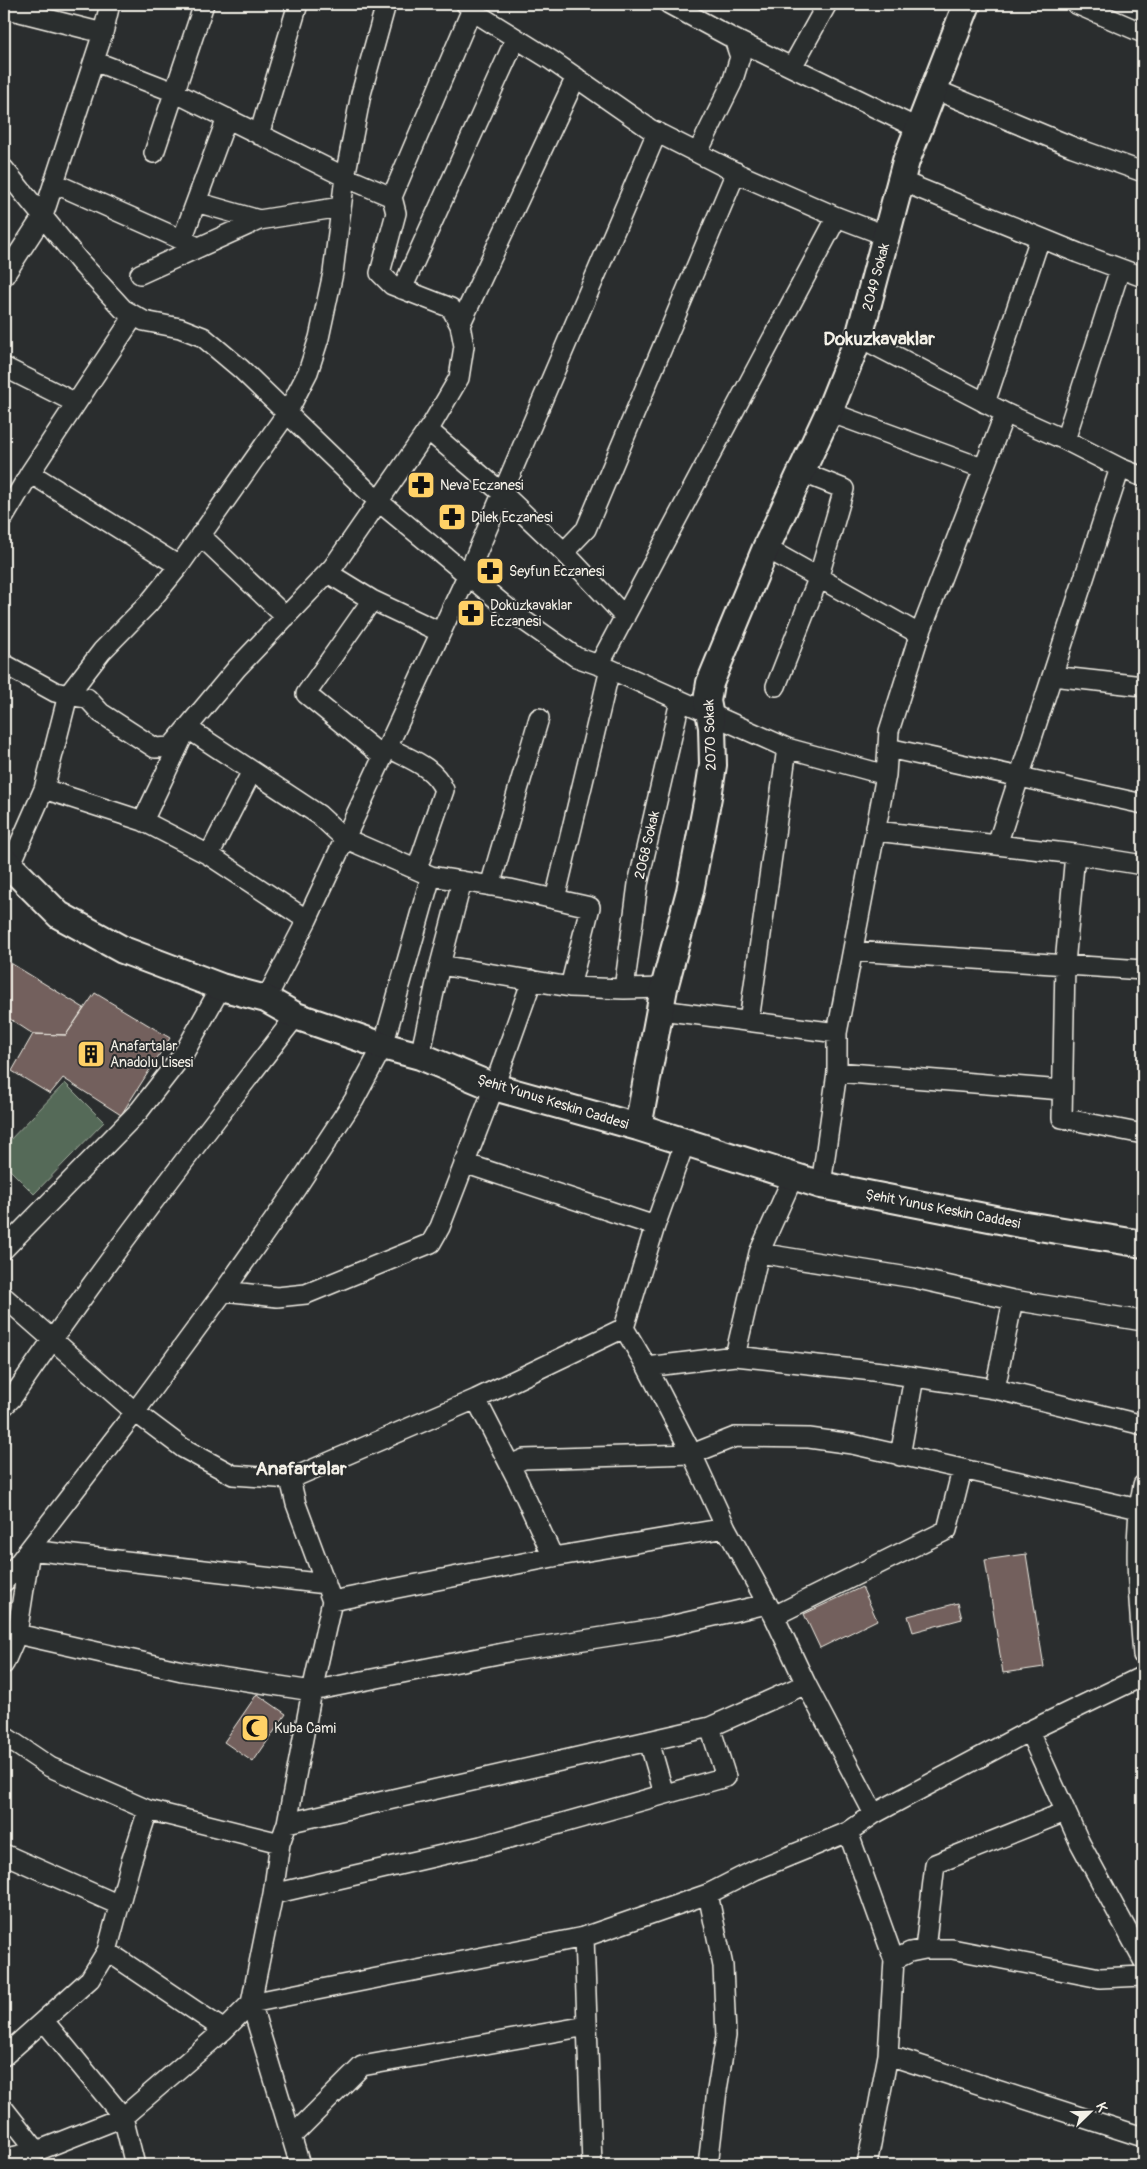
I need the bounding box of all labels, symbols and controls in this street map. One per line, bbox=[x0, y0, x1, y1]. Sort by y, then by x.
street label: 2049 Sokak bbox=[859, 241, 893, 313]
district label: Dokuzkavaklar bbox=[823, 327, 935, 351]
pharmacy icon: Neva Eczanesi bbox=[406, 470, 436, 500]
place label: Neva Eczanesi bbox=[440, 477, 524, 494]
pharmacy icon: Dilek Eczanesi bbox=[437, 502, 467, 532]
place label: Dilek Eczanesi bbox=[471, 509, 553, 526]
pharmacy icon: Seyfun Eczanesi bbox=[475, 556, 505, 586]
place label: Seyfun Eczanesi bbox=[509, 563, 605, 580]
place label: Dokuzkavaklar Eczanesi bbox=[490, 597, 572, 630]
pharmacy icon: Dokuzkavaklar Eczanesi bbox=[456, 598, 486, 628]
street label: 2070 Sokak bbox=[700, 699, 720, 771]
street label: 2068 Sokak bbox=[631, 809, 663, 881]
place label: Anafartalar Anadolu Lisesi bbox=[110, 1038, 194, 1071]
building icon: Anafartalar Anadolu Lisesi bbox=[76, 1039, 106, 1069]
street label: Şehit Yunus Keskin Caddesi bbox=[475, 1071, 631, 1133]
street label: Şehit Yunus Keskin Caddesi bbox=[864, 1186, 1022, 1232]
district label: Anafartalar bbox=[255, 1457, 347, 1481]
mosque icon: Kuba Cami bbox=[240, 1713, 270, 1743]
place label: Kuba Cami bbox=[274, 1720, 336, 1737]
north arrow bbox=[1064, 2086, 1114, 2136]
text: K bbox=[1092, 2100, 1111, 2115]

